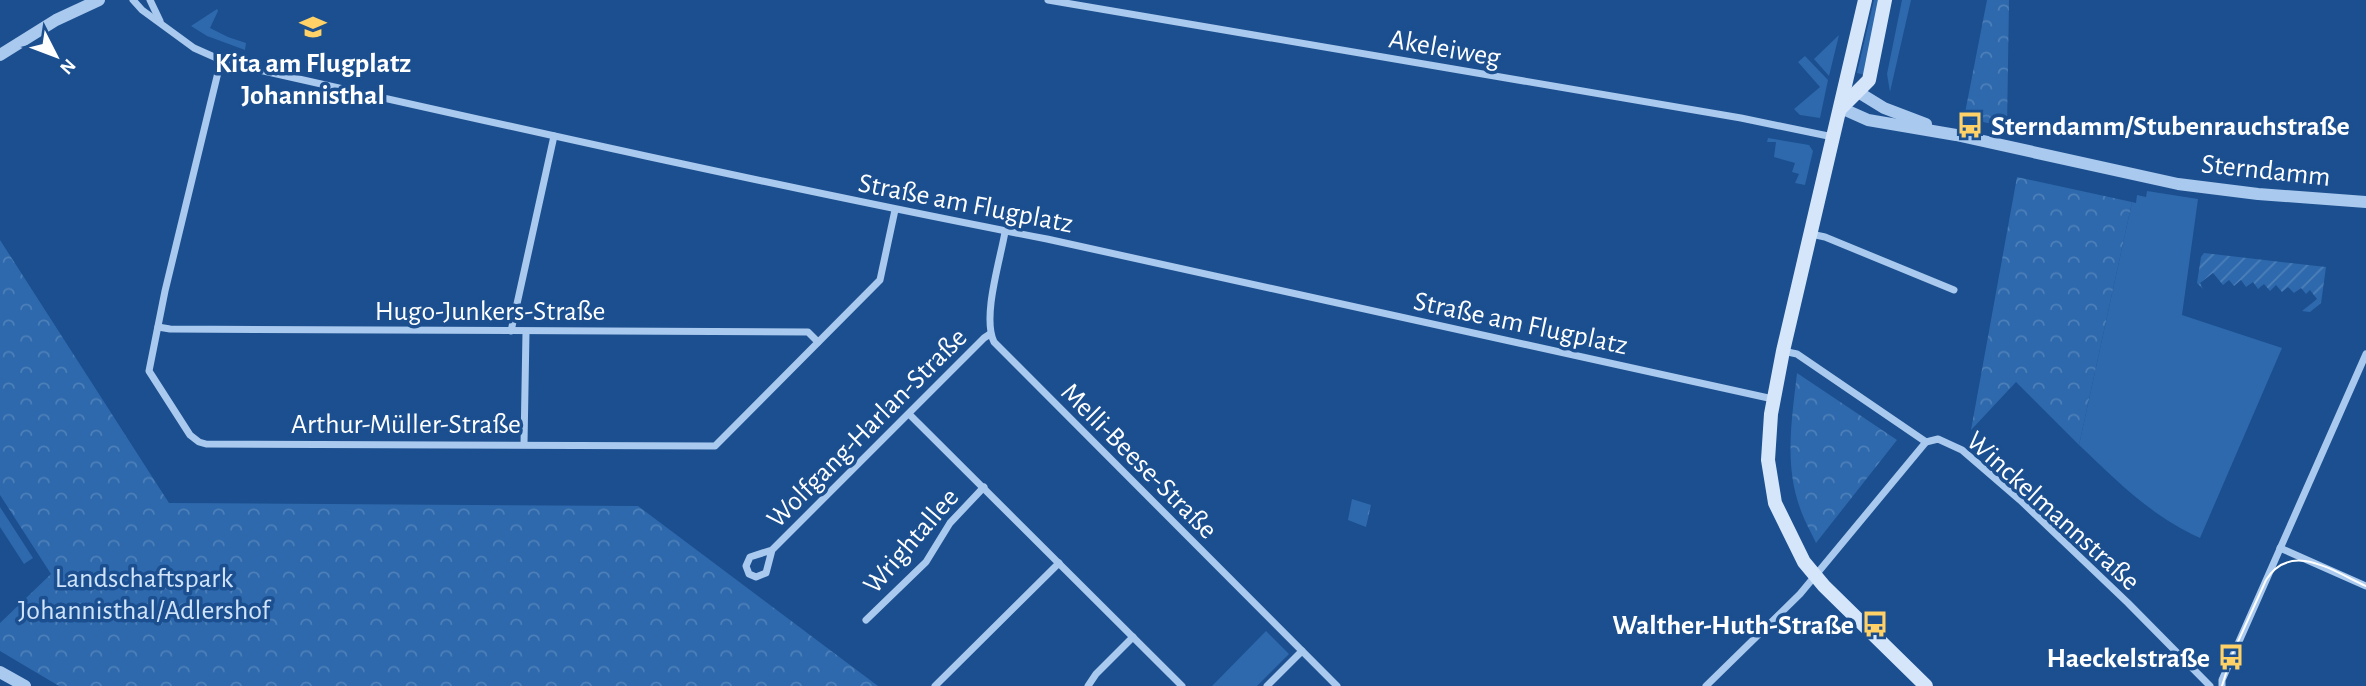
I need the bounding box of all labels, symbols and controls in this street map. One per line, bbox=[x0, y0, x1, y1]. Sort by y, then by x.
school or university icon: Kita am Flugplatz Johannisthal bbox=[298, 12, 328, 42]
north arrow bbox=[21, 21, 91, 91]
street label: Akeleiweg bbox=[1387, 25, 1503, 73]
place label: Kita am Flugplatz Johannisthal bbox=[215, 50, 411, 110]
text: N bbox=[56, 55, 79, 78]
bus stop icon: Sterndamm/Stubenrauchstraße bbox=[1955, 110, 1985, 140]
place label: Sterndamm/Stubenrauchstraße bbox=[1991, 113, 2350, 141]
street label: Sterndamm bbox=[2200, 150, 2332, 192]
street label: Straße am Flugplatz bbox=[856, 169, 1075, 239]
street label: Straße am Flugplatz bbox=[1411, 288, 1630, 360]
street label: Hugo-Junkers-Straße bbox=[375, 298, 605, 326]
street label: Wolfgang-Harlan-Straße bbox=[762, 323, 973, 534]
street label: Melli-Beese-Straße bbox=[1055, 378, 1222, 545]
street label: Arthur-Müller-Straße bbox=[291, 411, 521, 439]
street label: Winckelmannstraße bbox=[1961, 427, 2145, 596]
street label: Wrightallee bbox=[859, 483, 964, 599]
park label: Landschaftspark Johannisthal/Adlershof bbox=[18, 565, 271, 625]
bus stop icon: Walther-Huth-Straße bbox=[1860, 609, 1890, 639]
place label: Walther-Huth-Straße bbox=[1612, 612, 1854, 640]
bus stop icon: Haeckelstraße bbox=[2216, 642, 2246, 672]
place label: Haeckelstraße bbox=[2047, 645, 2210, 673]

